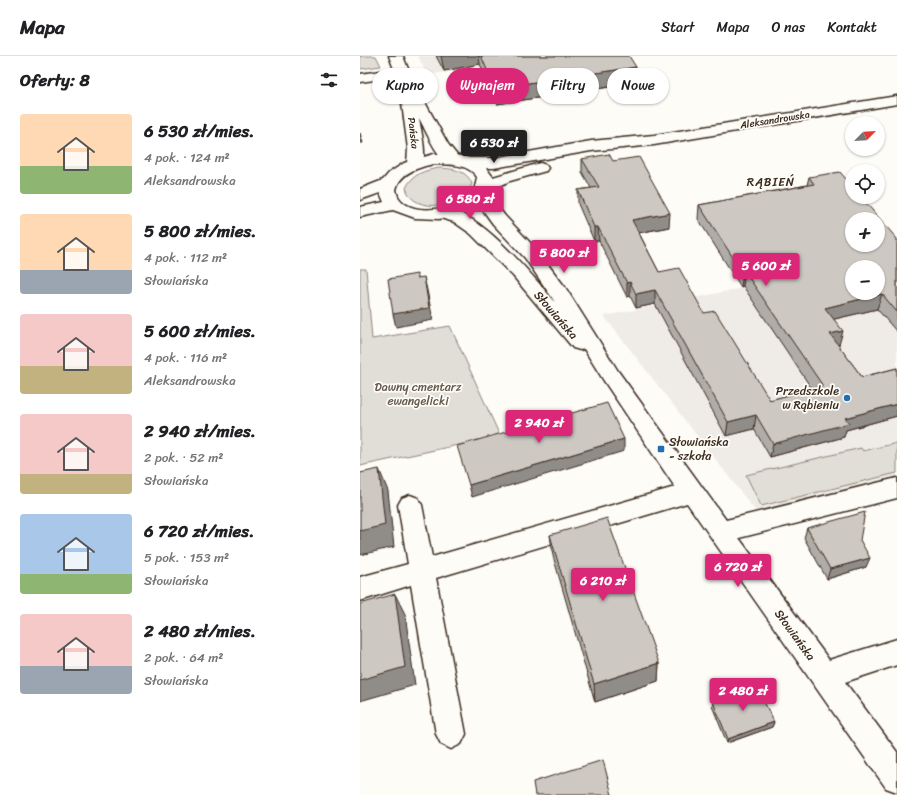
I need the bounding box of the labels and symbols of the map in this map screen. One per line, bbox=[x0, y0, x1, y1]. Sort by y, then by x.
street label: Aleksandrowska bbox=[738, 106, 811, 135]
street label: Pańska bbox=[402, 116, 424, 151]
north arrow bbox=[845, 116, 885, 156]
pin: 6 530 zł bbox=[453, 130, 535, 164]
district label: RĄBIEŃ bbox=[747, 171, 795, 193]
pin: 6 580 zł bbox=[429, 186, 511, 220]
pin: 5 800 zł bbox=[523, 240, 605, 274]
pin: 5 600 zł bbox=[725, 253, 807, 287]
street label: Słowiańska bbox=[528, 285, 584, 345]
park label: Dawny cmentarz ewangelicki bbox=[374, 376, 462, 412]
place label: Przedszkole w Rąbieniu bbox=[776, 380, 840, 416]
marker: Przedszkole w Rąbieniu bbox=[842, 393, 852, 403]
pin: 2 940 zł bbox=[498, 410, 580, 444]
place label: Słowiańska - szkoła bbox=[669, 431, 729, 467]
marker: Słowiańska - szkoła bbox=[656, 444, 666, 454]
pin: 6 720 zł bbox=[697, 554, 779, 588]
pin: 6 210 zł bbox=[562, 568, 644, 602]
street label: Słowiańska bbox=[769, 604, 821, 666]
pin: 2 480 zł bbox=[702, 678, 784, 712]

